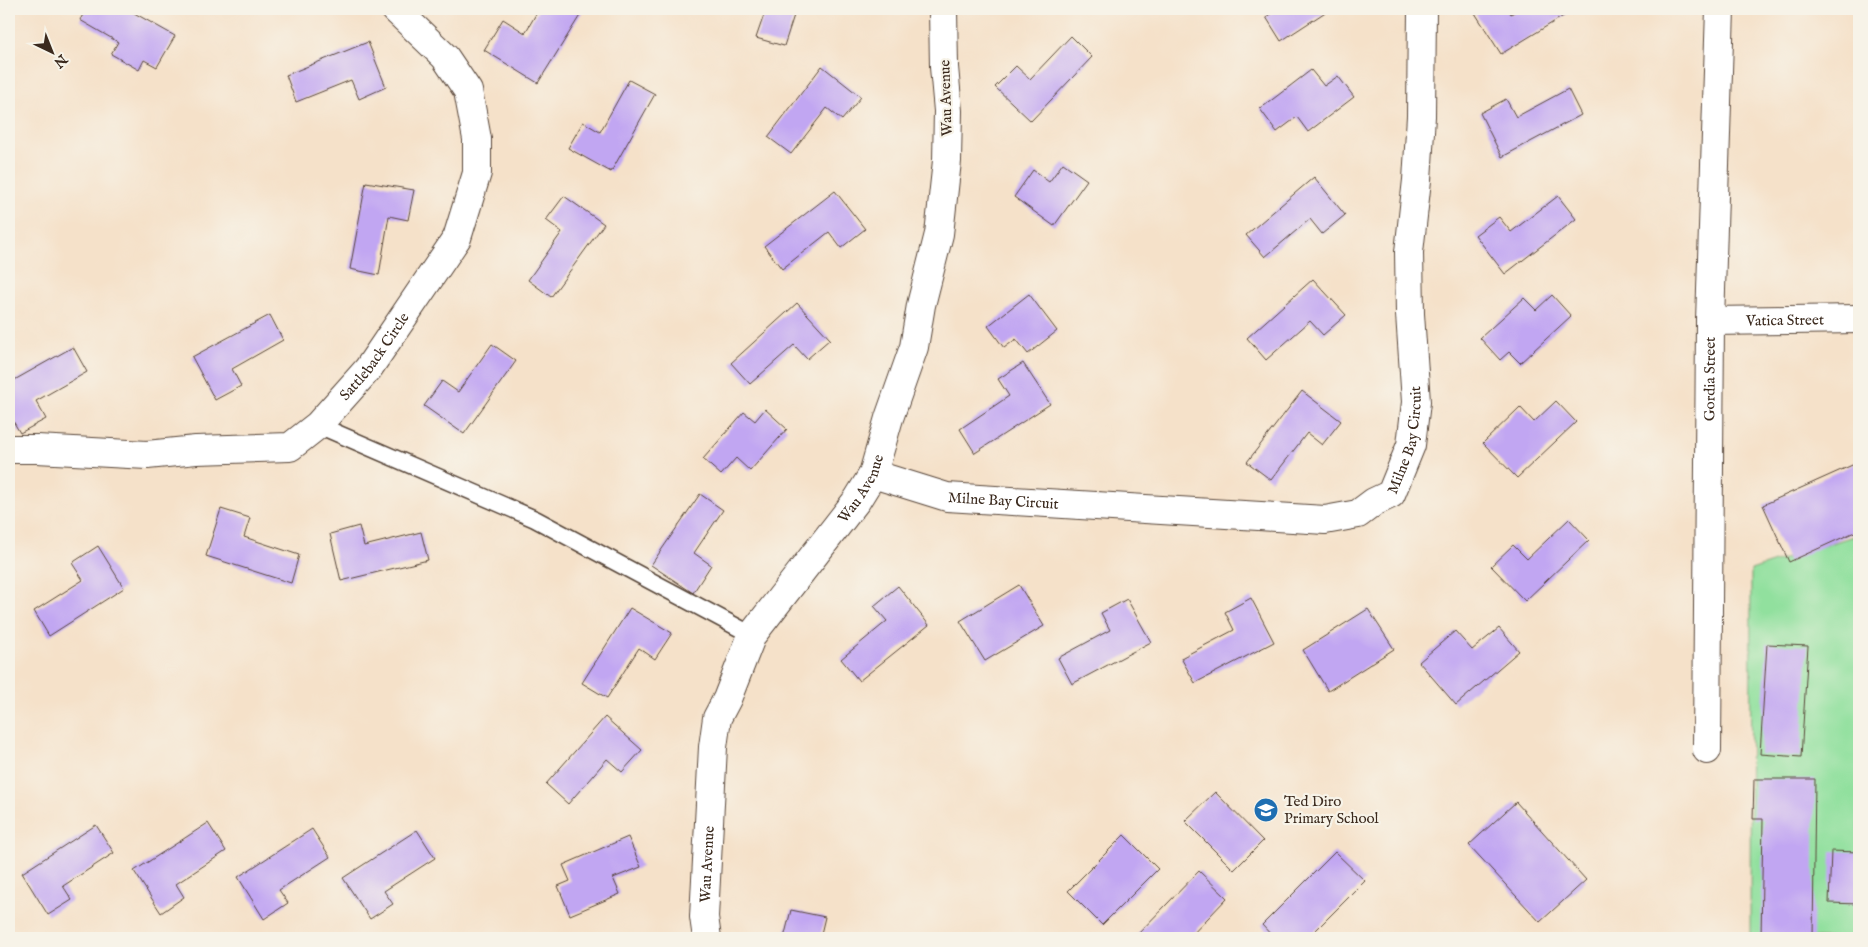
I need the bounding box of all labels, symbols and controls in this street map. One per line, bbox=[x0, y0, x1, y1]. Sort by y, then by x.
north arrow bbox=[28, 28, 78, 78]
text: N bbox=[50, 49, 71, 71]
street label: Wau Avenue bbox=[935, 59, 957, 137]
street label: Sattleback Circle bbox=[335, 309, 413, 404]
street label: Vatica Street bbox=[1745, 310, 1824, 330]
street label: Gordia Street bbox=[1700, 337, 1719, 421]
street label: Milne Bay Circuit bbox=[1383, 386, 1426, 497]
street label: Wau Avenue bbox=[833, 452, 888, 527]
street label: Milne Bay Circuit bbox=[947, 488, 1059, 513]
place label: Ted Diro Primary School bbox=[1284, 792, 1380, 828]
school or university icon: Ted Diro Primary School bbox=[1253, 797, 1279, 823]
street label: Wau Avenue bbox=[695, 825, 718, 903]

